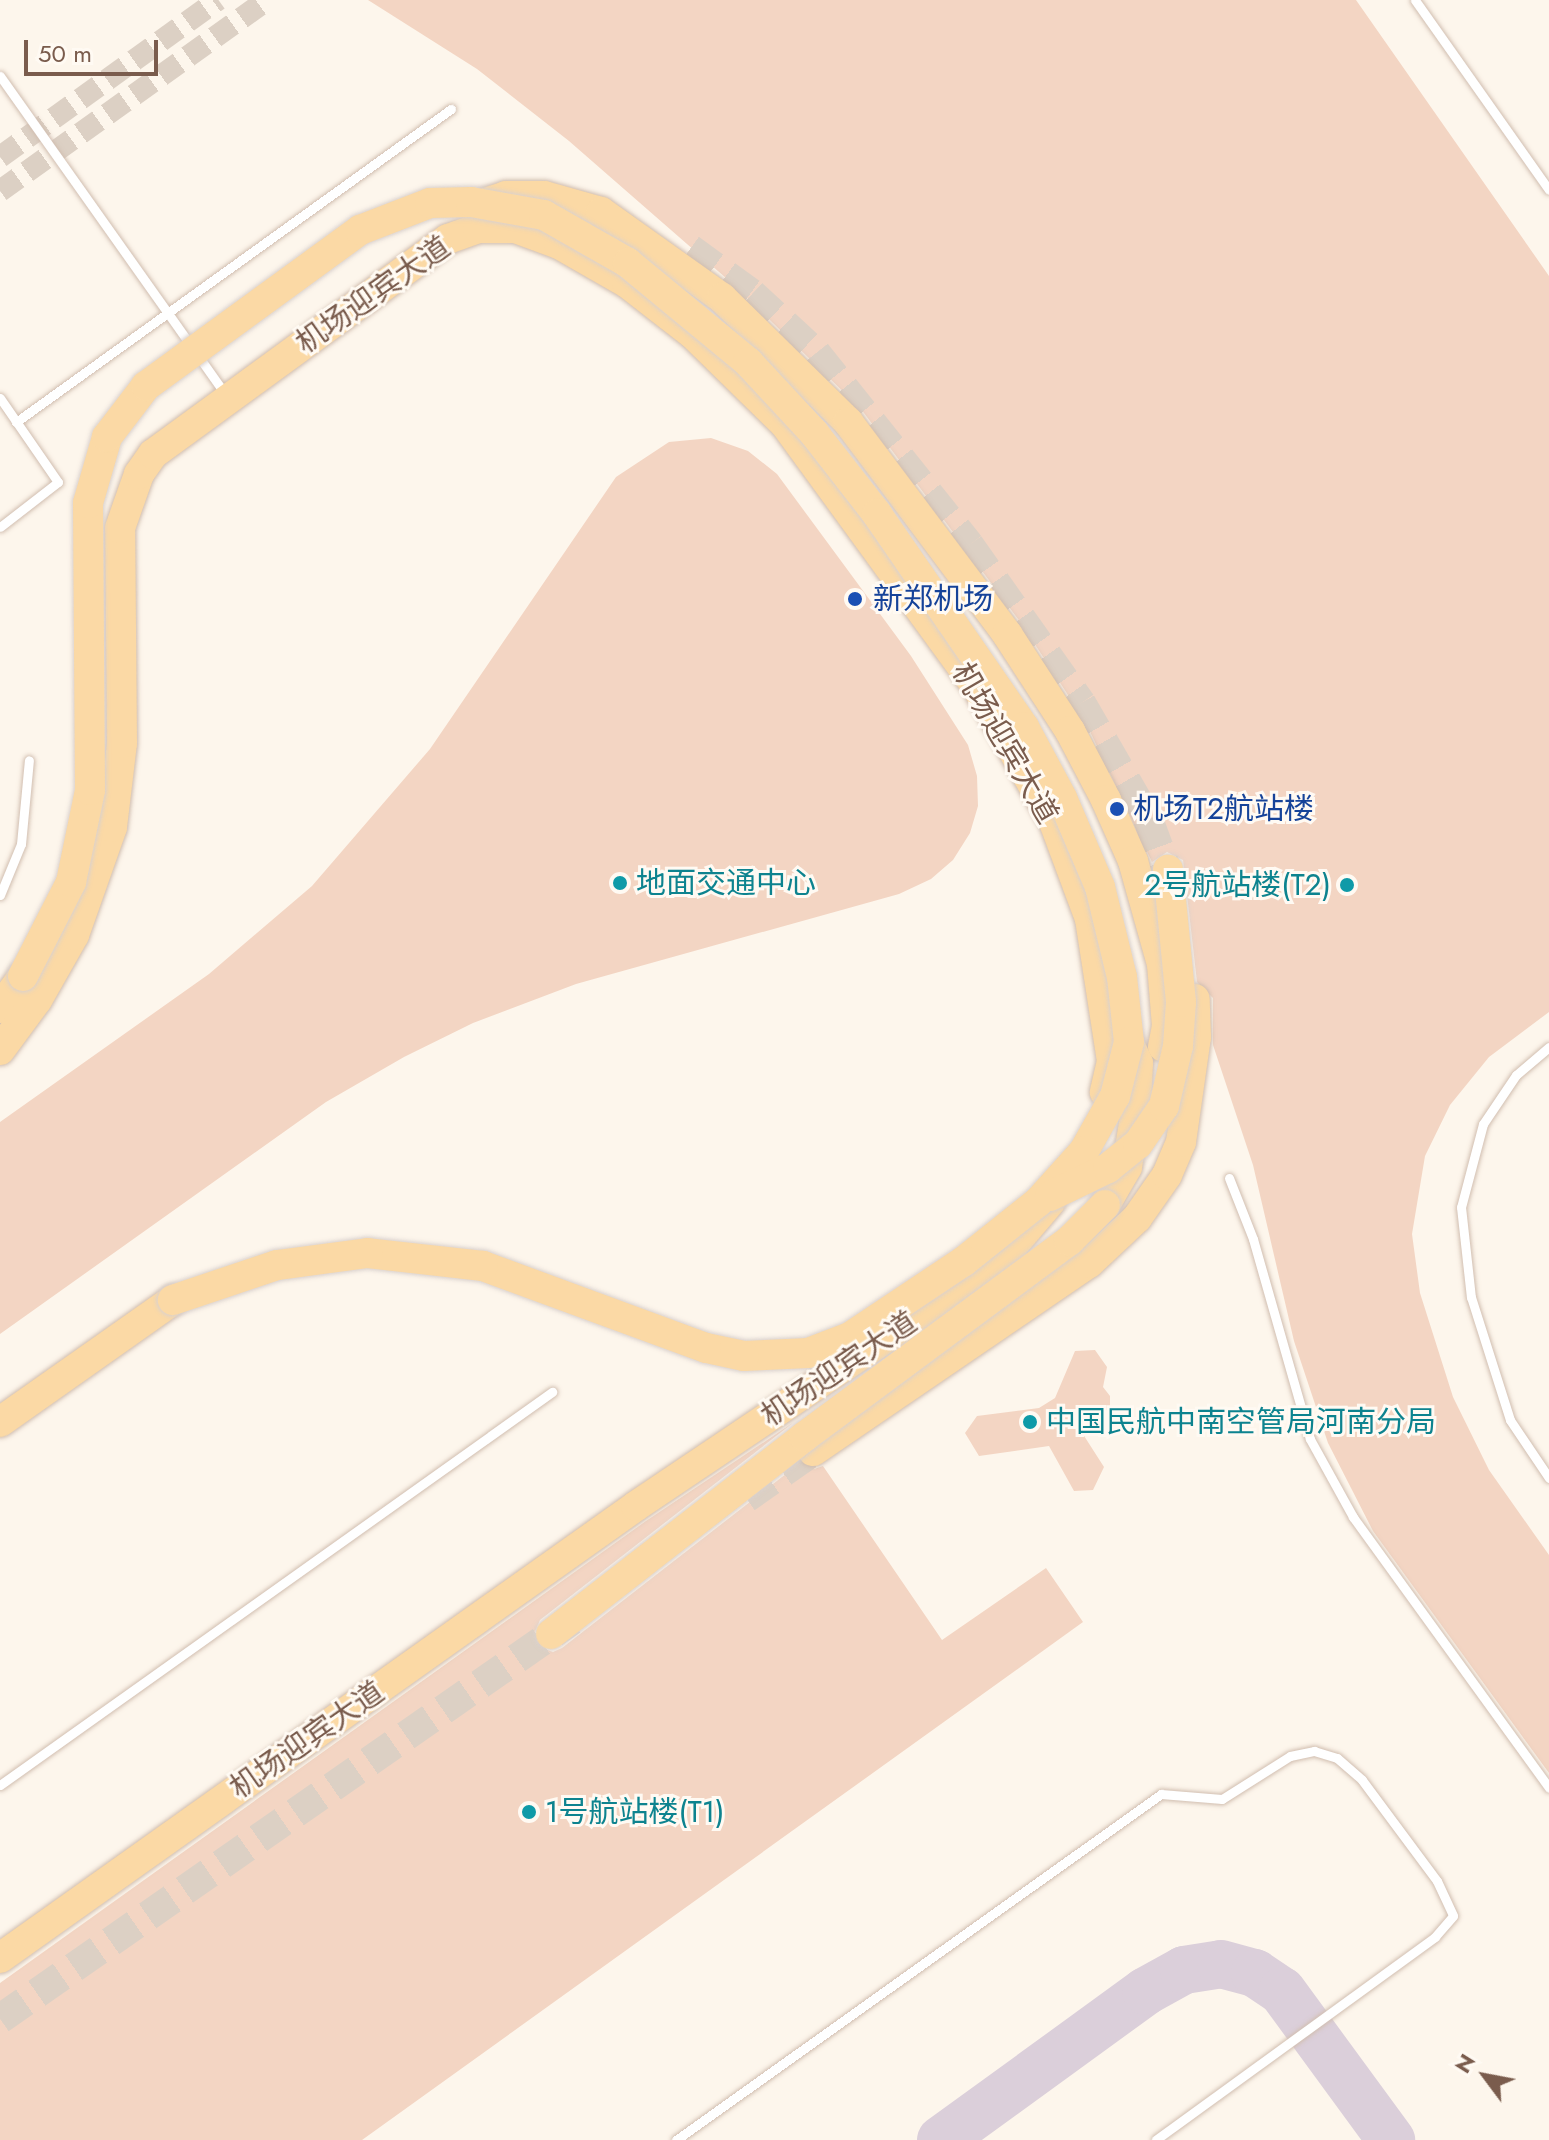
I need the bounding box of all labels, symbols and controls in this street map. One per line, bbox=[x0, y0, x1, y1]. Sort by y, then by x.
scale bar bbox=[28, 24, 162, 74]
text: 50 m bbox=[38, 36, 92, 71]
street label: 机场迎宾大道 bbox=[289, 229, 457, 361]
place label: 新郑机场 bbox=[873, 581, 993, 617]
marker: 新郑机场 bbox=[844, 588, 866, 610]
street label: 机场迎宾大道 bbox=[944, 656, 1066, 830]
place label: 机场T2航站楼 bbox=[1133, 791, 1314, 827]
marker: 机场T2航站楼 bbox=[1108, 800, 1126, 818]
place label: 地面交通中心 bbox=[636, 865, 816, 901]
place label: 2号航站楼(T2) bbox=[1144, 867, 1331, 903]
marker: 地面交通中心 bbox=[611, 874, 629, 892]
marker: 2号航站楼(T2) bbox=[1338, 876, 1356, 894]
street label: 机场迎宾大道 bbox=[754, 1304, 924, 1434]
place label: 中国民航中南空管局河南分局 bbox=[1046, 1404, 1436, 1440]
marker: 中国民航中南空管局河南分局 bbox=[1021, 1413, 1039, 1431]
street label: 机场迎宾大道 bbox=[223, 1674, 391, 1806]
place label: 1号航站楼(T1) bbox=[545, 1794, 725, 1830]
marker: 1号航站楼(T1) bbox=[520, 1803, 538, 1821]
north arrow bbox=[1445, 2036, 1525, 2116]
text: N bbox=[1446, 2047, 1483, 2079]

